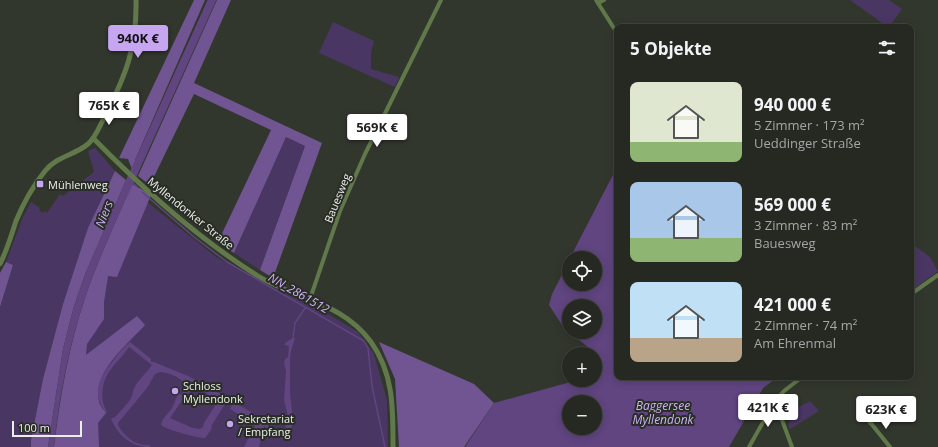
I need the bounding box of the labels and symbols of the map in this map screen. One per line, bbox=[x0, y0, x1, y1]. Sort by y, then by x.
pin: 940K € bbox=[105, 25, 171, 59]
pin: 765K € bbox=[76, 92, 142, 126]
pin: 569K € bbox=[344, 114, 410, 148]
street label: Bauesweg bbox=[320, 171, 354, 225]
street label: Myllendonker Straße bbox=[145, 174, 237, 252]
place label: Mühlenweg bbox=[48, 177, 108, 192]
marker: Mühlenweg bbox=[35, 179, 45, 189]
water label: Niers bbox=[91, 198, 117, 230]
water label: NN_2861512 bbox=[265, 269, 333, 318]
place label: Schloss Myllendonk bbox=[183, 378, 243, 406]
marker: Schloss Myllendonk bbox=[170, 386, 180, 396]
pin: 421K € bbox=[735, 394, 801, 428]
pin: 623K € bbox=[853, 396, 919, 430]
water label: Baggersee Myllendonk bbox=[633, 397, 695, 428]
place label: Sekretariat / Empfang bbox=[238, 411, 294, 439]
scale bar bbox=[12, 419, 82, 438]
marker: Sekretariat / Empfang bbox=[225, 419, 235, 429]

